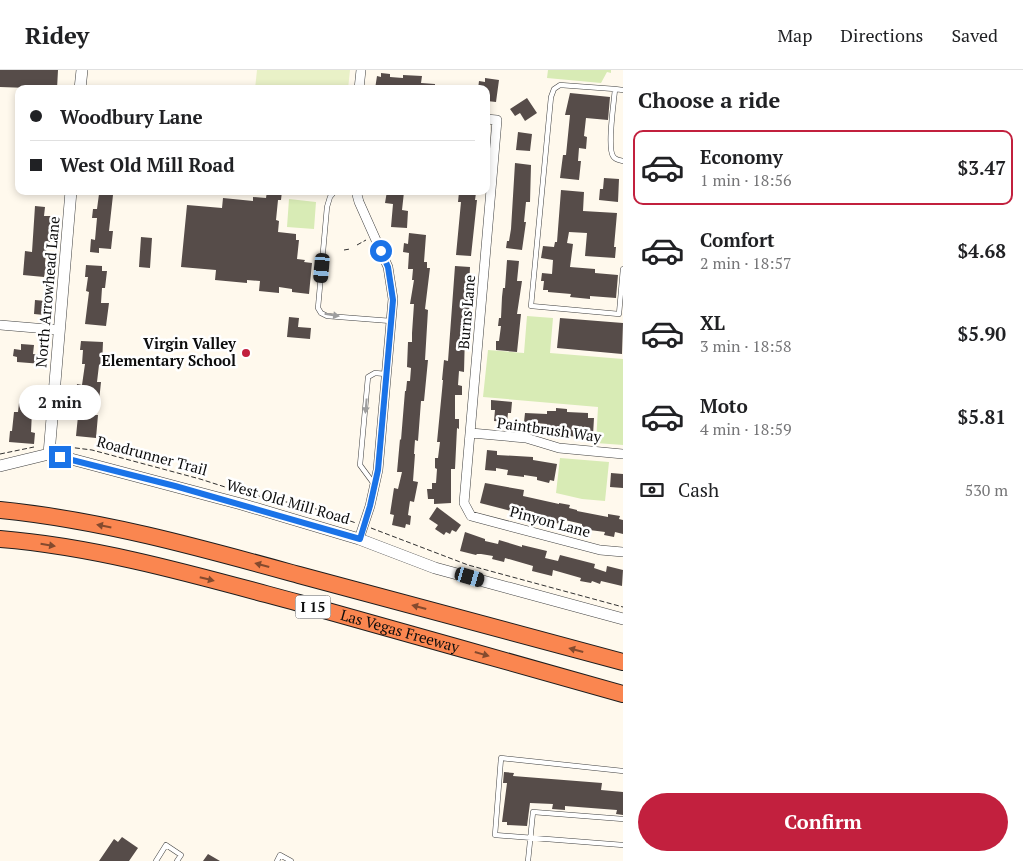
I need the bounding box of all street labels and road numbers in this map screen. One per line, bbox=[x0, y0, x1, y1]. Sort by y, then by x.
street label: North Arrowhead Lane bbox=[30, 215, 64, 368]
street label: Burns Lane bbox=[453, 274, 479, 350]
street label: Paintbrush Way bbox=[496, 412, 603, 446]
street label: Roadrunner Trail bbox=[95, 431, 210, 479]
street label: West Old Mill Road bbox=[224, 474, 352, 528]
street label: Pinyon Lane bbox=[508, 501, 593, 541]
road number: I 15 bbox=[296, 596, 330, 618]
street label: Las Vegas Freeway bbox=[338, 604, 462, 657]

